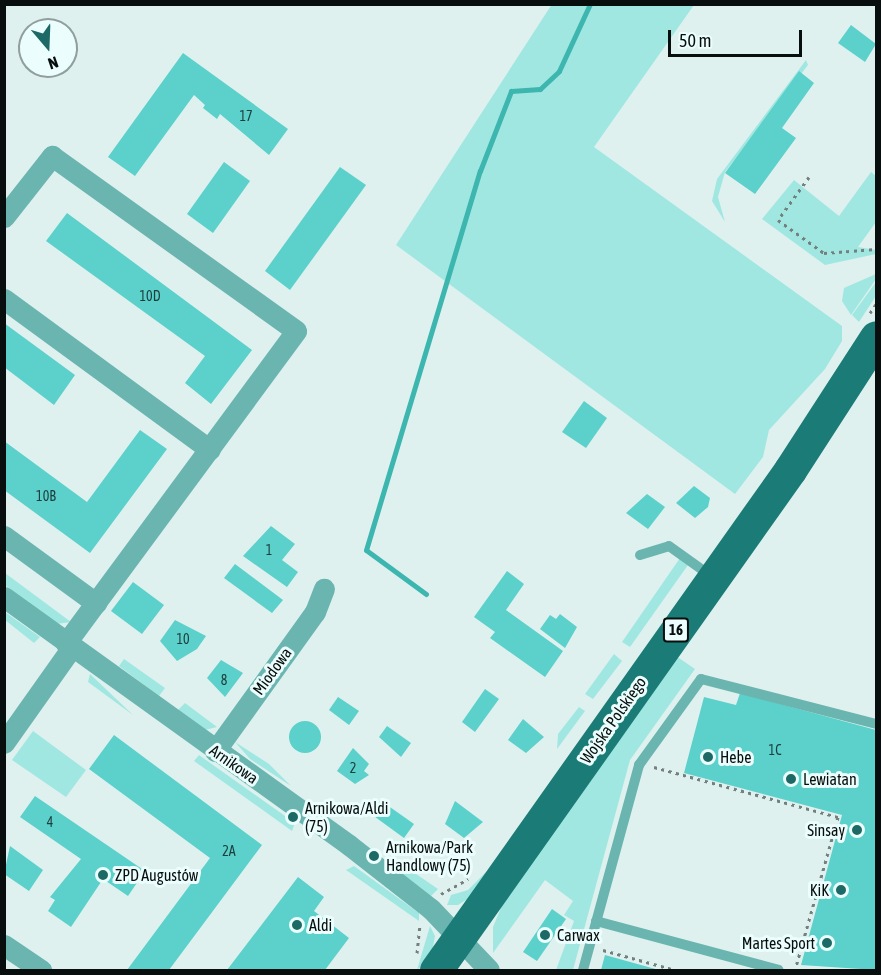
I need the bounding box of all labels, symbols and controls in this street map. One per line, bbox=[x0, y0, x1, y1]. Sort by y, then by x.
north arrow bbox=[18, 18, 78, 78]
scale bar bbox=[671, 18, 804, 56]
text: 50 m bbox=[679, 30, 711, 51]
text: N bbox=[46, 53, 61, 73]
house number: 17 bbox=[239, 108, 253, 124]
house number: 10D bbox=[140, 288, 160, 304]
house number: 10B bbox=[36, 488, 56, 504]
house number: 1 bbox=[266, 542, 272, 558]
road number: 16 bbox=[662, 618, 690, 642]
house number: 10 bbox=[176, 631, 190, 647]
street label: Miodowa bbox=[248, 644, 296, 698]
house number: 8 bbox=[221, 672, 227, 688]
street label: Wojska Polskiego bbox=[576, 673, 650, 767]
street label: Arnikowa bbox=[206, 740, 262, 788]
house number: 1C bbox=[769, 742, 781, 758]
place label: Hebe bbox=[720, 747, 751, 767]
marker: Hebe bbox=[701, 750, 715, 764]
house number: 2 bbox=[350, 760, 356, 776]
place label: Lewiatan bbox=[803, 769, 857, 789]
marker: Lewiatan bbox=[784, 772, 798, 786]
place label: Arnikowa/Aldi (75) bbox=[305, 798, 389, 836]
marker: Arnikowa/Aldi (75) bbox=[286, 810, 300, 824]
house number: 4 bbox=[47, 814, 53, 830]
place label: Sinsay bbox=[807, 820, 845, 840]
marker: Sinsay bbox=[850, 823, 864, 837]
place label: Arnikowa/Park Handlowy (75) bbox=[386, 837, 473, 875]
house number: 2A bbox=[222, 843, 236, 859]
marker: Arnikowa/Park Handlowy (75) bbox=[367, 849, 381, 863]
place label: ZPD Augustów bbox=[115, 865, 198, 885]
marker: ZPD Augustów bbox=[96, 868, 110, 882]
place label: KiK bbox=[810, 880, 829, 900]
marker: KiK bbox=[834, 883, 848, 897]
place label: Aldi bbox=[309, 915, 332, 935]
marker: Aldi bbox=[290, 918, 304, 932]
place label: Carwax bbox=[557, 925, 600, 945]
marker: Carwax bbox=[538, 928, 552, 942]
place label: Martes Sport bbox=[742, 933, 815, 953]
marker: Martes Sport bbox=[820, 936, 834, 950]

